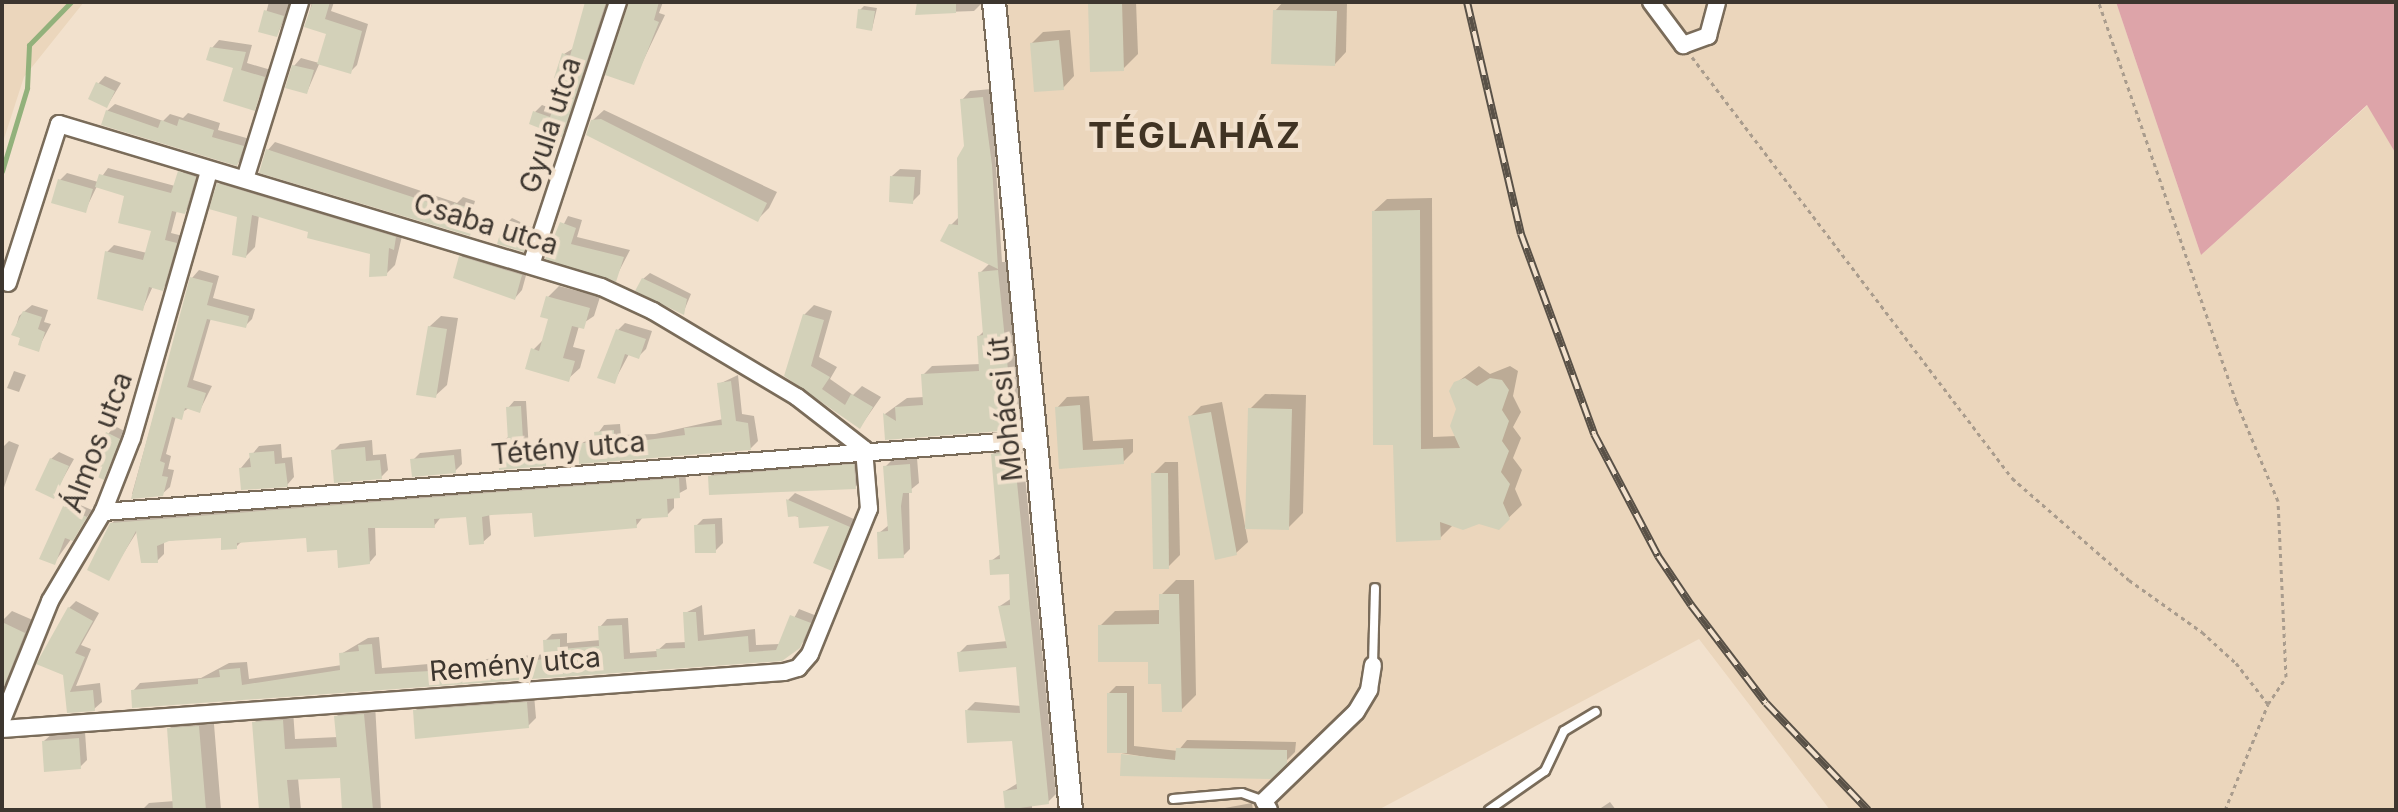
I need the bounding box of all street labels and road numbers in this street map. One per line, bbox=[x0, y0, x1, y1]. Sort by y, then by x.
street label: Gyula utca bbox=[512, 53, 588, 197]
street label: Csaba utca bbox=[410, 186, 562, 262]
street label: Mohácsi út bbox=[981, 335, 1029, 483]
street label: Álmos utca bbox=[55, 367, 139, 517]
street label: Tétény utca bbox=[490, 425, 646, 471]
street label: Remény utca bbox=[428, 640, 602, 688]

